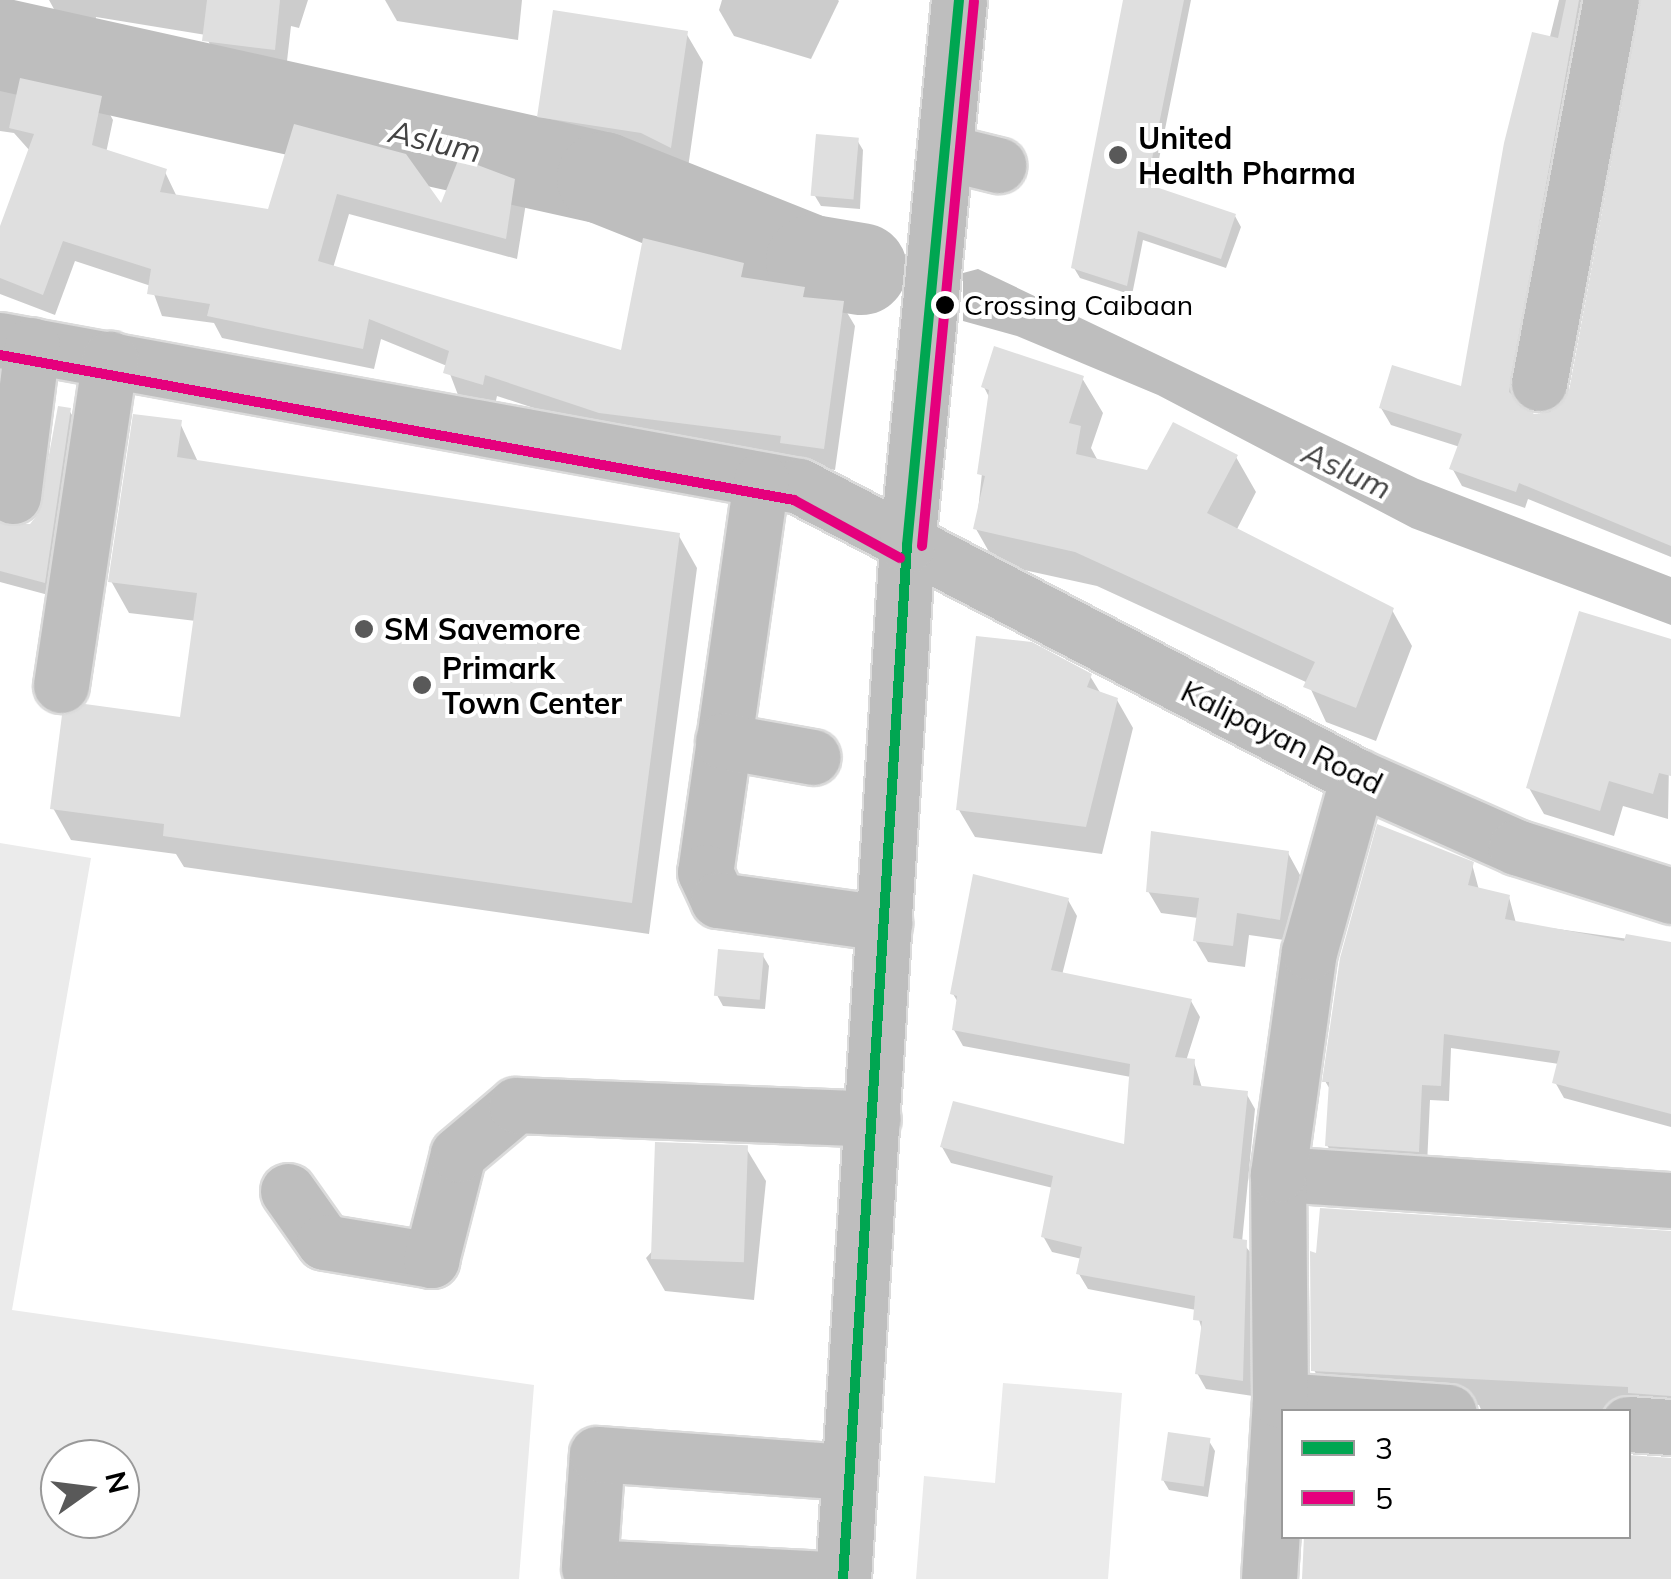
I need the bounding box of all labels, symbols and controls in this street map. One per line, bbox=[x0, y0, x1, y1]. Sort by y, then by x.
water label: Aslum bbox=[385, 112, 485, 170]
place label: United Health Pharma bbox=[1138, 120, 1356, 190]
marker: United Health Pharma bbox=[1107, 144, 1129, 166]
place label: Crossing Caibaan bbox=[964, 288, 1193, 322]
marker: Crossing Caibaan bbox=[935, 295, 955, 315]
water label: Aslum bbox=[1297, 433, 1397, 507]
place label: SM Savemore bbox=[384, 611, 581, 647]
marker: SM Savemore bbox=[353, 618, 375, 640]
place label: Primark Town Center bbox=[442, 650, 622, 720]
street label: Kalipayan Road bbox=[1175, 673, 1389, 801]
marker: Primark Town Center bbox=[411, 674, 433, 696]
legend bbox=[1281, 1409, 1631, 1539]
text: 3 bbox=[1375, 1429, 1393, 1467]
north arrow bbox=[40, 1439, 140, 1539]
text: N bbox=[98, 1468, 137, 1497]
text: 5 bbox=[1375, 1479, 1393, 1517]

